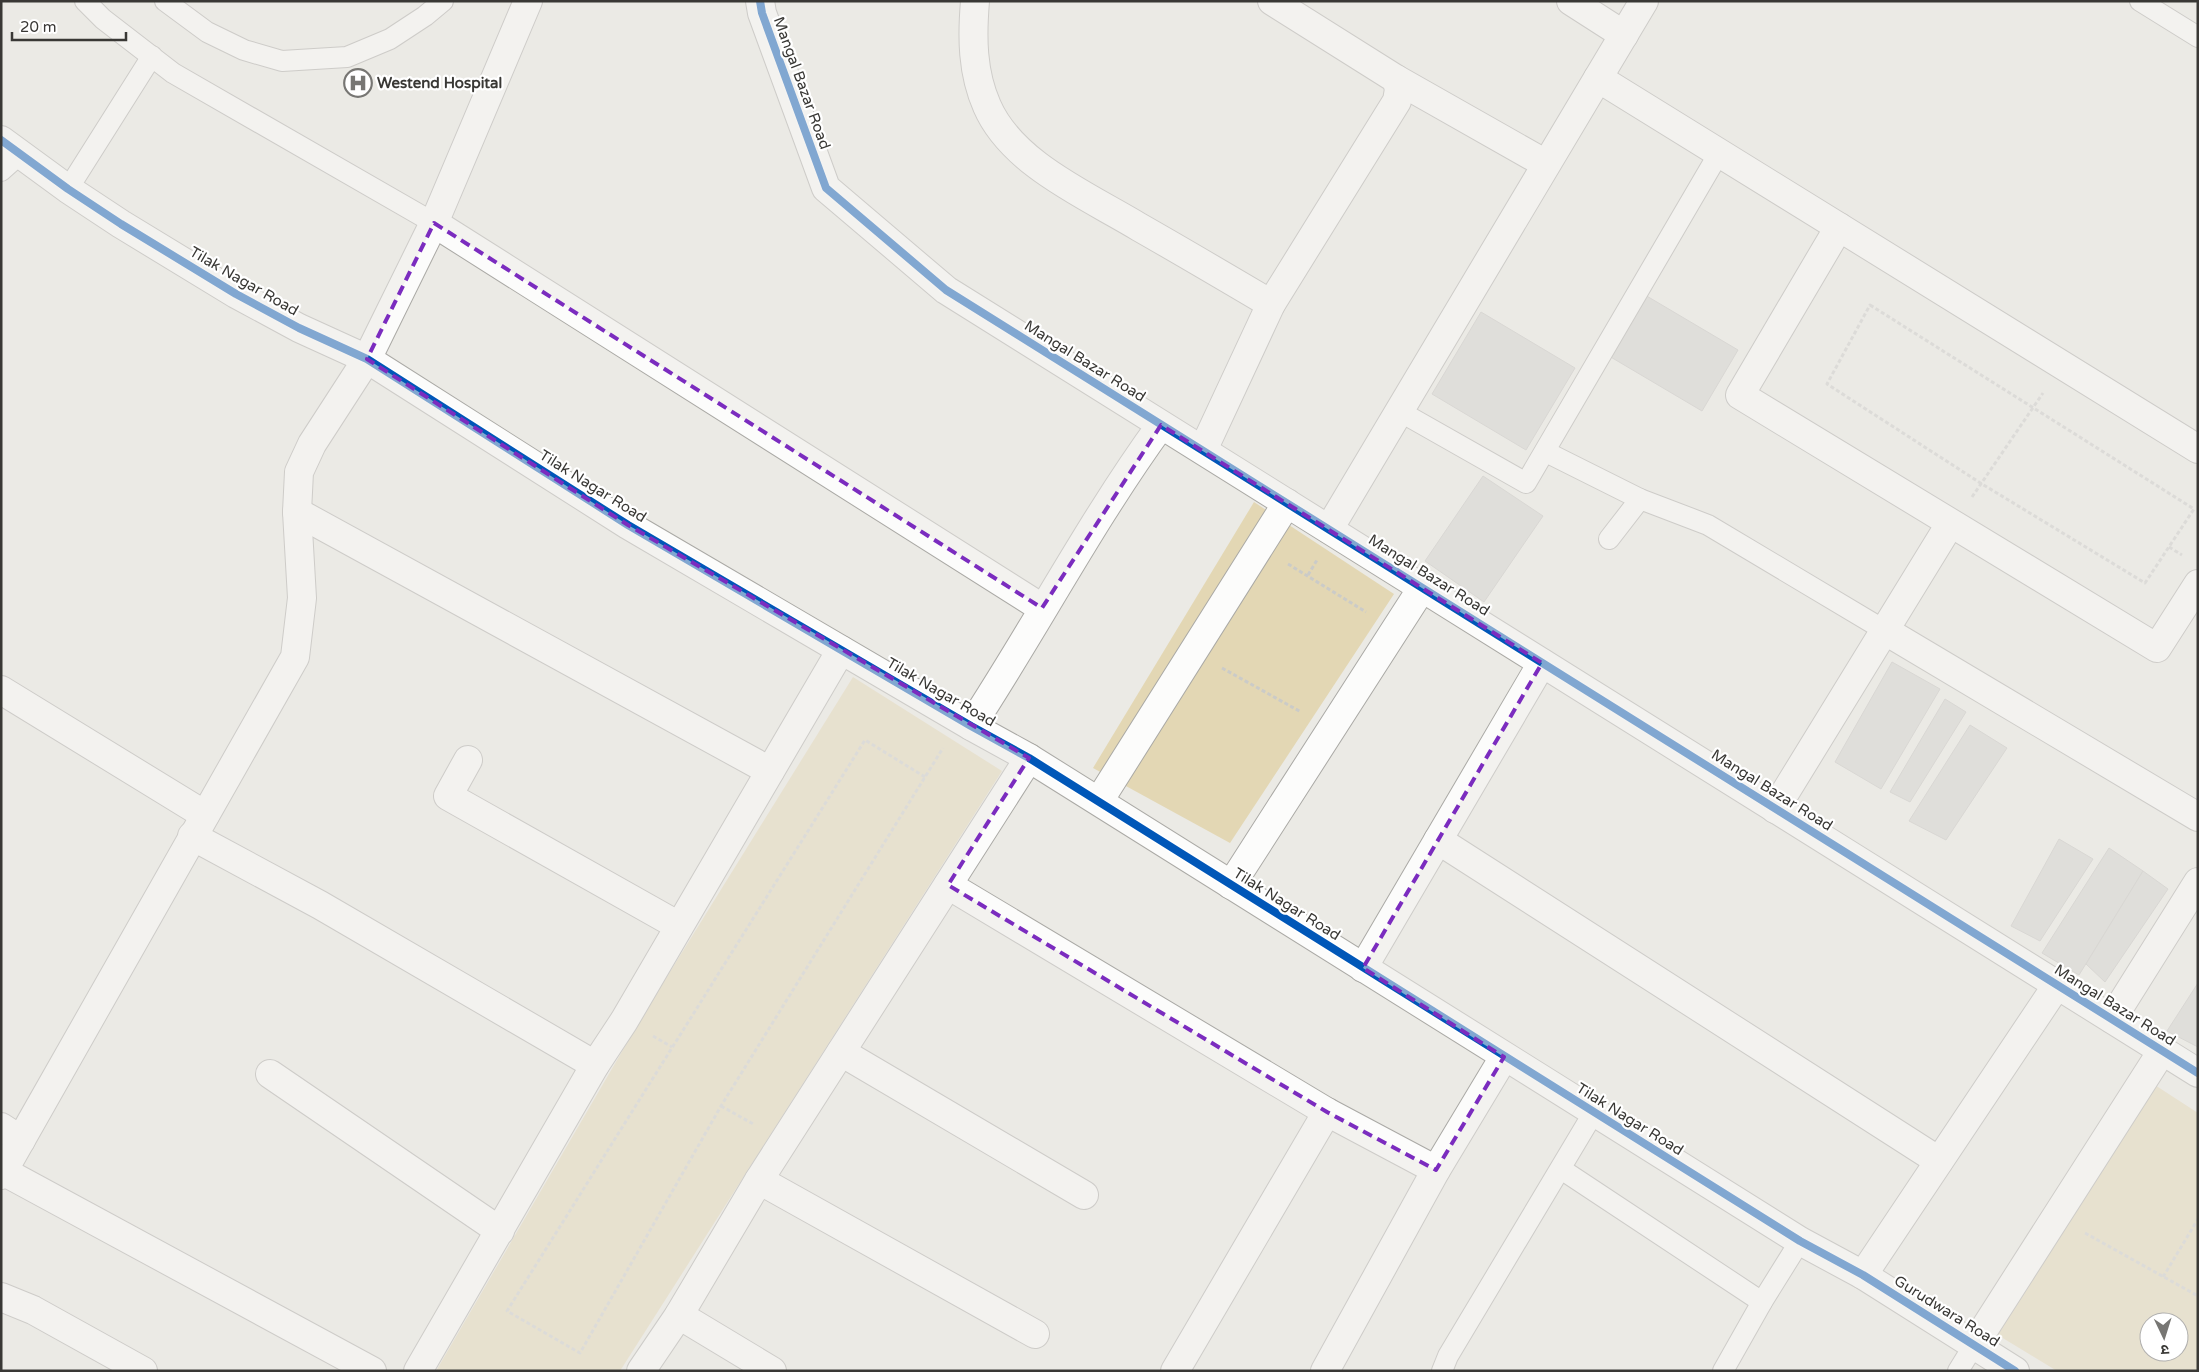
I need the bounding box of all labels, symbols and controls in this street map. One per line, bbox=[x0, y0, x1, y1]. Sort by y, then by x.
scale bar bbox=[12, 10, 126, 42]
street label: Mangal Bazar Road bbox=[770, 14, 834, 152]
text: 20 m bbox=[20, 18, 57, 36]
hospital icon: Westend Hospital bbox=[343, 68, 373, 98]
place label: Westend Hospital bbox=[377, 74, 502, 93]
street label: Tilak Nagar Road bbox=[186, 243, 302, 319]
street label: Mangal Bazar Road bbox=[1021, 316, 1149, 406]
street label: Tilak Nagar Road bbox=[536, 446, 650, 526]
street label: Mangal Bazar Road bbox=[1365, 530, 1493, 620]
street label: Tilak Nagar Road bbox=[883, 654, 999, 730]
street label: Mangal Bazar Road bbox=[1708, 745, 1836, 835]
street label: Tilak Nagar Road bbox=[1230, 864, 1344, 944]
street label: Mangal Bazar Road bbox=[2051, 960, 2179, 1050]
street label: Tilak Nagar Road bbox=[1573, 1079, 1687, 1159]
street label: Gurudwara Road bbox=[1891, 1271, 2003, 1351]
north arrow bbox=[2139, 1312, 2189, 1362]
text: उ bbox=[2159, 1341, 2170, 1358]

